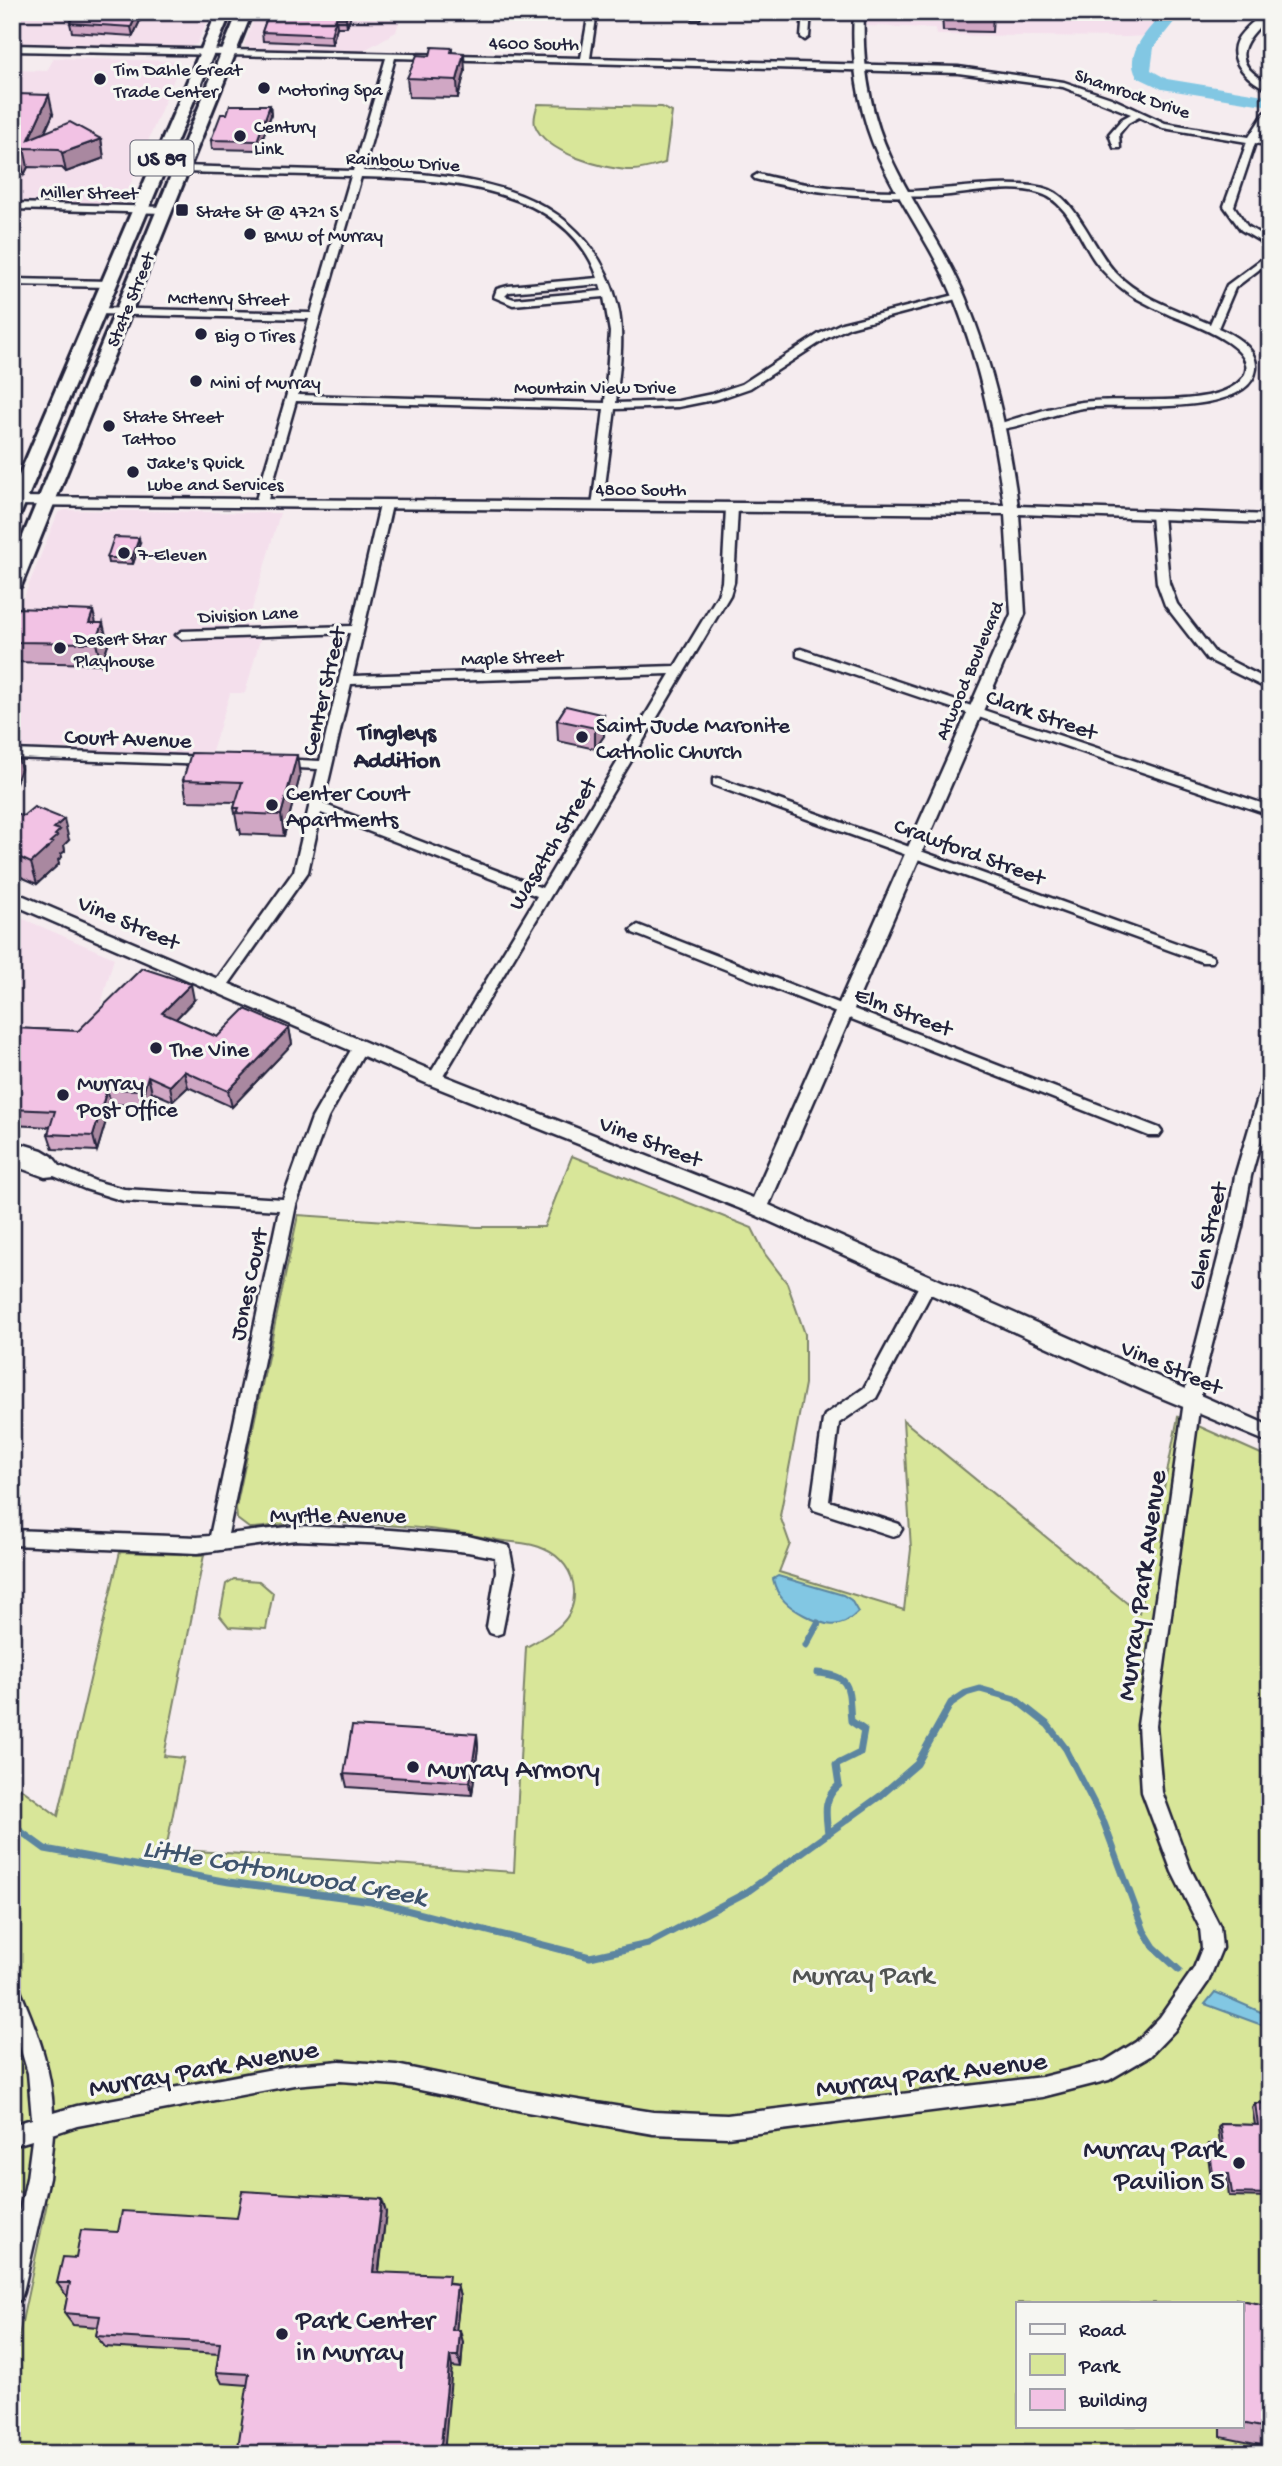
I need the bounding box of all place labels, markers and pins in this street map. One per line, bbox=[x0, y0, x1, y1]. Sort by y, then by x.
place label: Tim Dahle Great Trade Center bbox=[113, 60, 244, 105]
marker: Tim Dahle Great Trade Center bbox=[92, 71, 108, 87]
marker: Motoring Spa bbox=[256, 80, 272, 96]
place label: Motoring Spa bbox=[278, 80, 384, 103]
place label: Century Link bbox=[254, 117, 317, 162]
marker: Century Link bbox=[232, 128, 248, 144]
marker: State St @ 4721 S bbox=[174, 202, 190, 218]
place label: State St @ 4721 S bbox=[196, 202, 339, 225]
marker: BMW of Murray bbox=[242, 226, 258, 242]
place label: BMW of Murray bbox=[263, 226, 384, 249]
marker: Big O Tires bbox=[193, 326, 209, 342]
place label: Big O Tires bbox=[214, 326, 296, 349]
marker: Mini of Murray bbox=[188, 373, 204, 389]
place label: Mini of Murray bbox=[210, 373, 321, 396]
place label: State Street Tattoo bbox=[122, 407, 225, 452]
marker: State Street Tattoo bbox=[101, 418, 117, 434]
place label: Jake's Quick Lube and Services bbox=[147, 453, 285, 498]
marker: Jake's Quick Lube and Services bbox=[125, 464, 141, 480]
marker: 7-Eleven bbox=[116, 545, 132, 561]
place label: 7-Eleven bbox=[137, 545, 207, 568]
place label: Desert Star Playhouse bbox=[72, 629, 168, 674]
marker: Desert Star Playhouse bbox=[52, 640, 68, 656]
place label: Saint Jude Maronite Catholic Church bbox=[596, 714, 791, 767]
marker: Saint Jude Maronite Catholic Church bbox=[574, 729, 590, 745]
place label: Center Court Apartments bbox=[286, 782, 410, 835]
marker: Center Court Apartments bbox=[264, 797, 280, 813]
place label: The Vine bbox=[168, 1038, 250, 1065]
marker: The Vine bbox=[148, 1040, 164, 1056]
place label: Murray Post Office bbox=[76, 1072, 179, 1125]
marker: Murray Post Office bbox=[55, 1087, 71, 1103]
place label: Murray Armory bbox=[427, 1755, 600, 1788]
marker: Murray Armory bbox=[405, 1759, 421, 1775]
place label: Murray Park Pavilion 5 bbox=[1083, 2135, 1228, 2200]
marker: Murray Park Pavilion 5 bbox=[1231, 2155, 1247, 2171]
place label: Park Center in Murray bbox=[295, 2306, 437, 2371]
marker: Park Center in Murray bbox=[274, 2326, 290, 2342]

